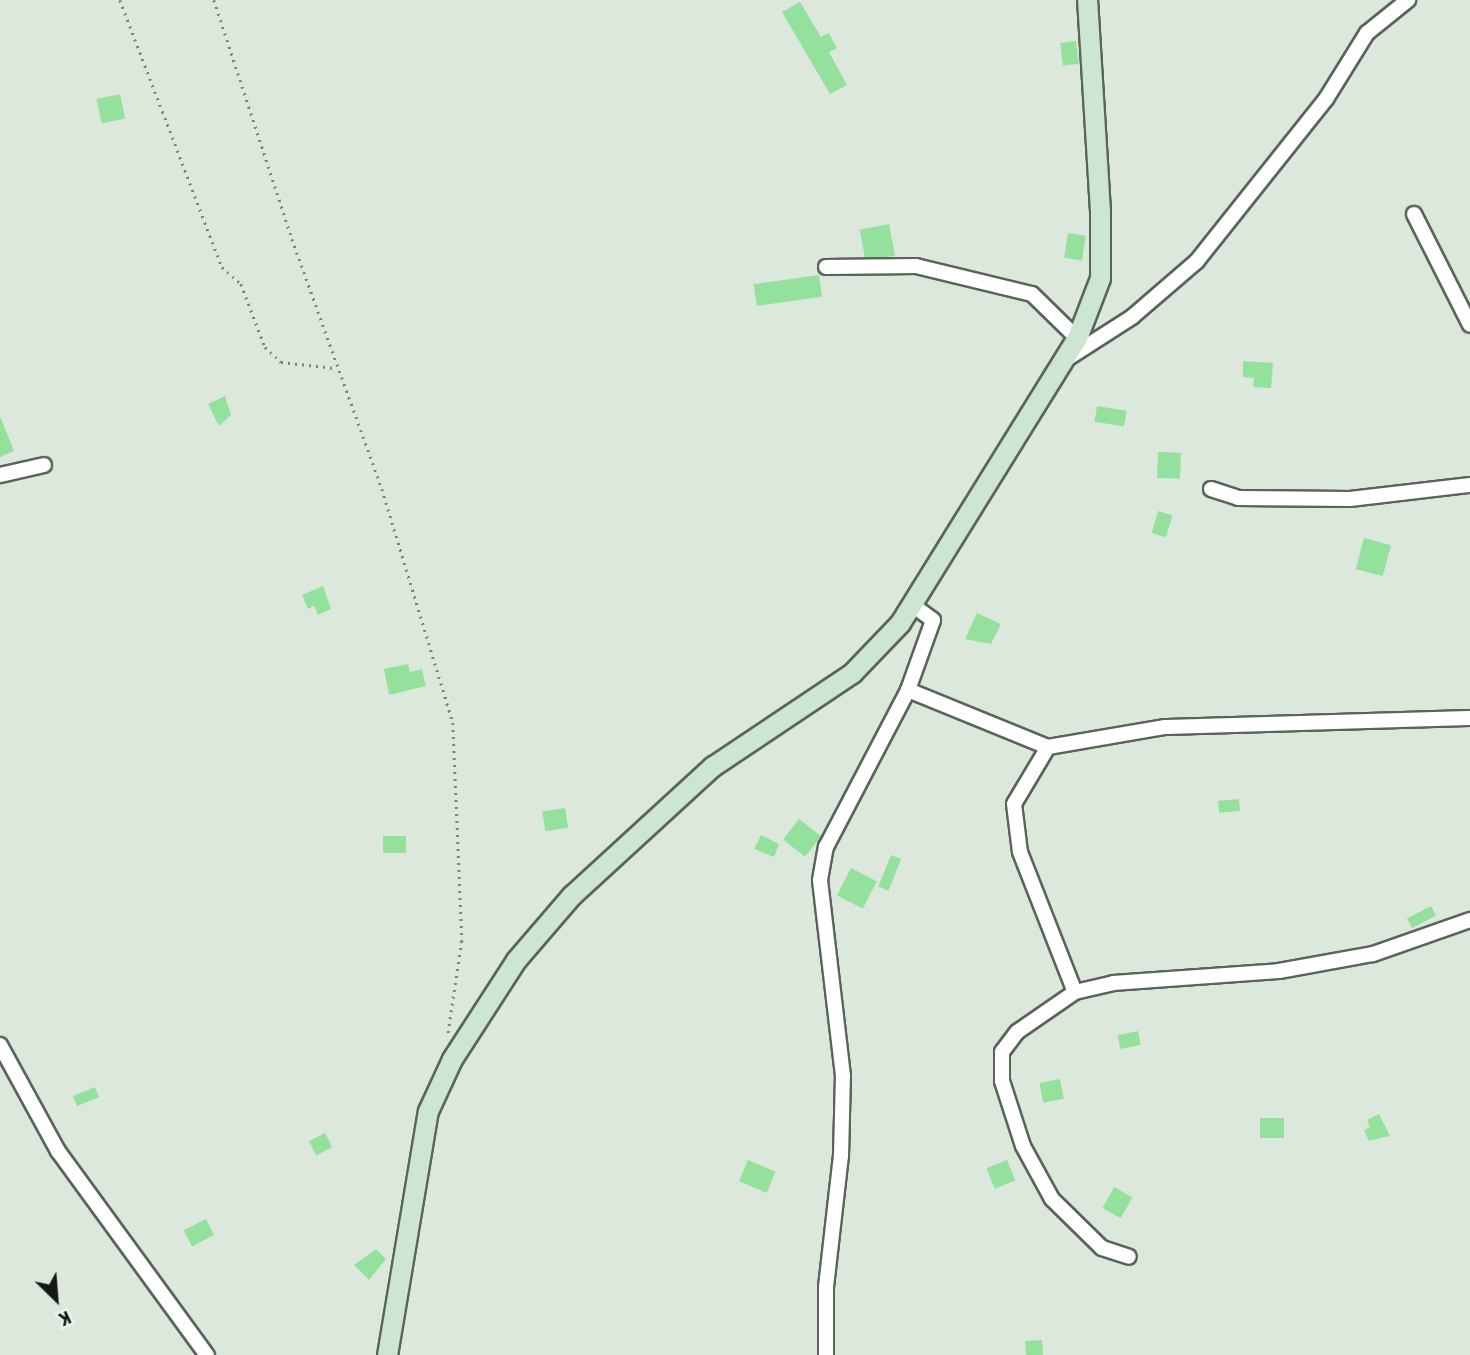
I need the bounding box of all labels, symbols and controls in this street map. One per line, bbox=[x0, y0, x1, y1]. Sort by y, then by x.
north arrow bbox=[21, 1264, 91, 1334]
text: K bbox=[55, 1306, 75, 1331]

